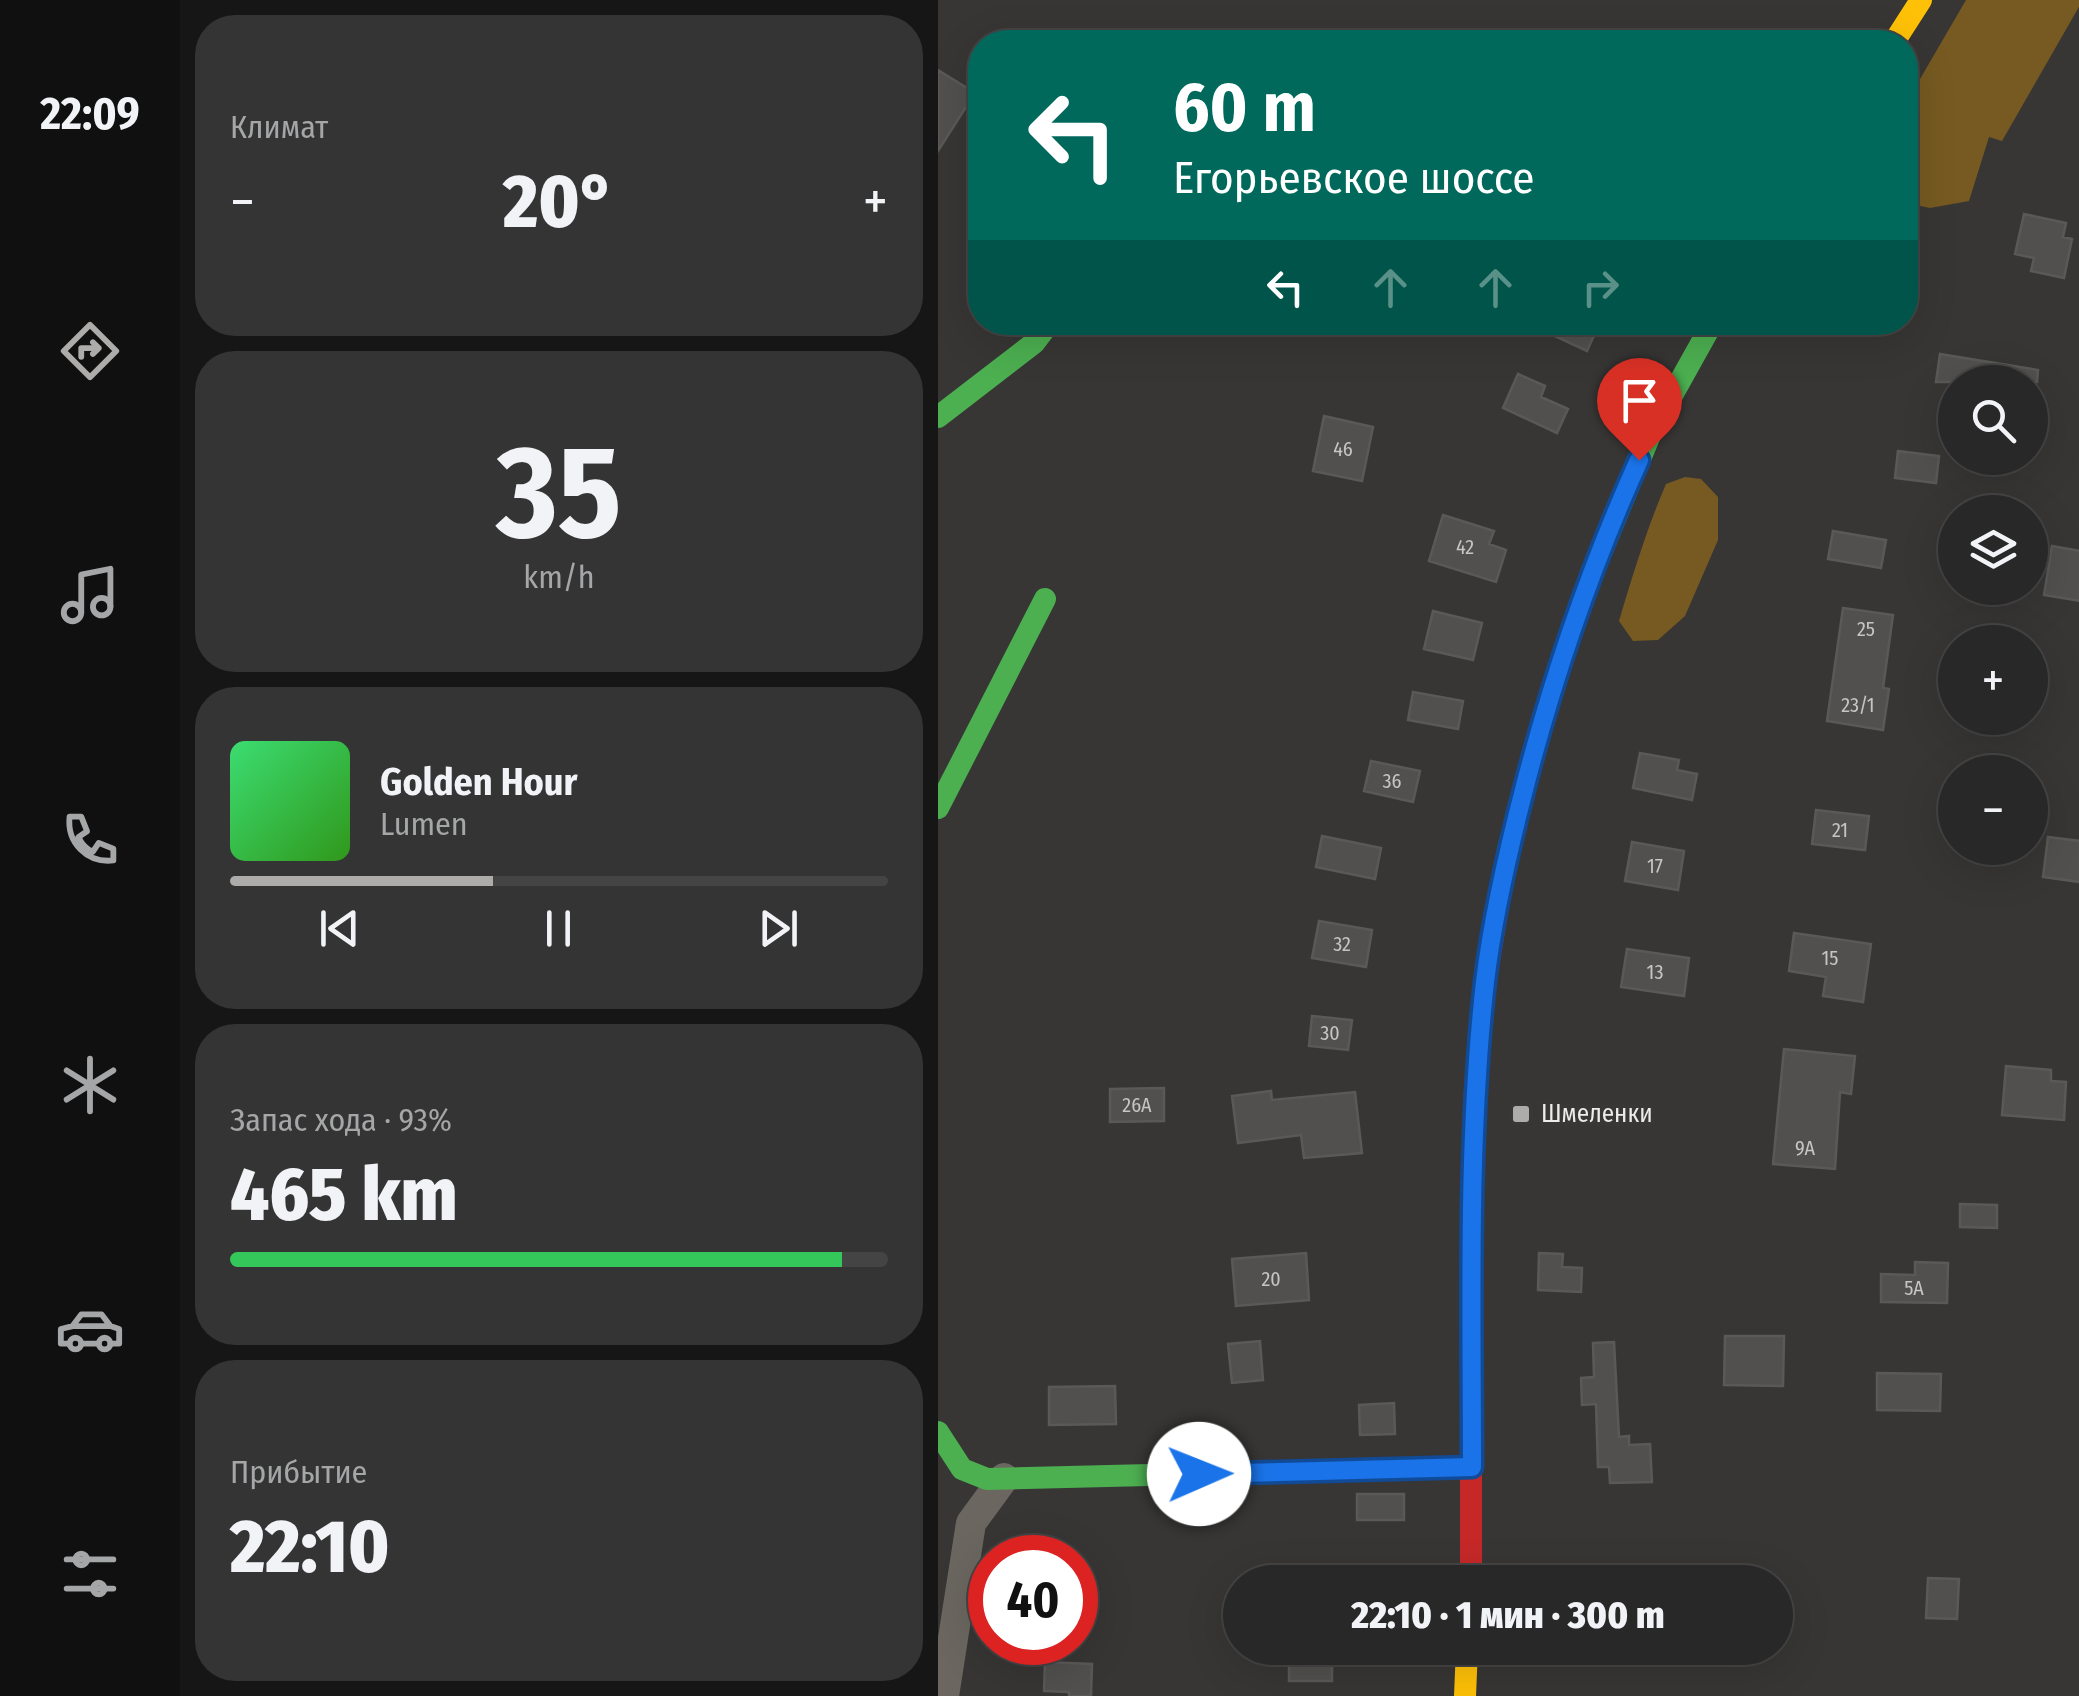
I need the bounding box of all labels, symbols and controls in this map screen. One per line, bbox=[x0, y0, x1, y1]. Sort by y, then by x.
text: 60 m bbox=[1173, 66, 1316, 150]
icon: left bbox=[1008, 70, 1138, 200]
text: 22:09 bbox=[40, 87, 140, 141]
text: Климат bbox=[230, 108, 328, 146]
text: Егорьевское шоссе bbox=[1173, 151, 1534, 205]
text: 20° bbox=[503, 157, 615, 247]
text: − bbox=[230, 169, 255, 235]
text: + bbox=[863, 169, 888, 235]
icon: left bbox=[1258, 260, 1313, 315]
icon: ahead bbox=[1363, 260, 1418, 315]
icon: ahead bbox=[1468, 260, 1523, 315]
icon: right bbox=[1573, 260, 1628, 315]
icon: directions bbox=[55, 316, 125, 386]
pin bbox=[1597, 358, 1682, 461]
map controls bbox=[1938, 365, 2048, 865]
button: search bbox=[1938, 365, 2048, 475]
icon: arrive bbox=[1612, 373, 1667, 428]
text: 35 bbox=[496, 415, 622, 571]
house number: 46 bbox=[1333, 437, 1353, 461]
button: layers bbox=[1938, 495, 2048, 605]
house number: 42 bbox=[1456, 535, 1474, 559]
text: km/h bbox=[523, 558, 595, 596]
icon: music bbox=[55, 560, 125, 630]
house number: 25 bbox=[1857, 617, 1875, 641]
button: + bbox=[1938, 625, 2048, 735]
house number: 23/1 bbox=[1841, 693, 1875, 717]
button: − bbox=[1938, 755, 2048, 865]
text: Golden Hour bbox=[380, 759, 578, 805]
house number: 36 bbox=[1383, 769, 1402, 793]
icon: phone bbox=[55, 805, 125, 875]
text: Lumen bbox=[380, 805, 468, 843]
house number: 21 bbox=[1832, 818, 1848, 842]
house number: 17 bbox=[1647, 854, 1663, 878]
icon: previous bbox=[312, 901, 367, 956]
icon: pause bbox=[531, 901, 586, 956]
icon: next bbox=[751, 901, 806, 956]
house number: 32 bbox=[1333, 932, 1351, 956]
house number: 15 bbox=[1822, 946, 1838, 970]
house number: 13 bbox=[1647, 960, 1663, 984]
house number: 30 bbox=[1320, 1021, 1340, 1045]
icon: climate bbox=[55, 1050, 125, 1120]
house number: 26А bbox=[1122, 1093, 1152, 1117]
place label: Шмеленки bbox=[1541, 1099, 1653, 1129]
text: Запас хода · 93% bbox=[230, 1101, 452, 1139]
marker: Шмеленки bbox=[1510, 1103, 1532, 1125]
house number: 9А bbox=[1795, 1136, 1815, 1160]
text: 465 km bbox=[230, 1150, 458, 1240]
house number: 20 bbox=[1261, 1267, 1281, 1291]
house number: 5А bbox=[1904, 1276, 1924, 1300]
icon: car bbox=[55, 1294, 125, 1364]
position arrow bbox=[1147, 1422, 1251, 1526]
text: Прибытие bbox=[230, 1453, 367, 1491]
text: 22:10 bbox=[230, 1502, 389, 1592]
speed limit sign: 40 bbox=[968, 1535, 1098, 1665]
icon: filters bbox=[55, 1539, 125, 1609]
text: 22:10 · 1 мин · 300 m bbox=[1351, 1592, 1665, 1638]

